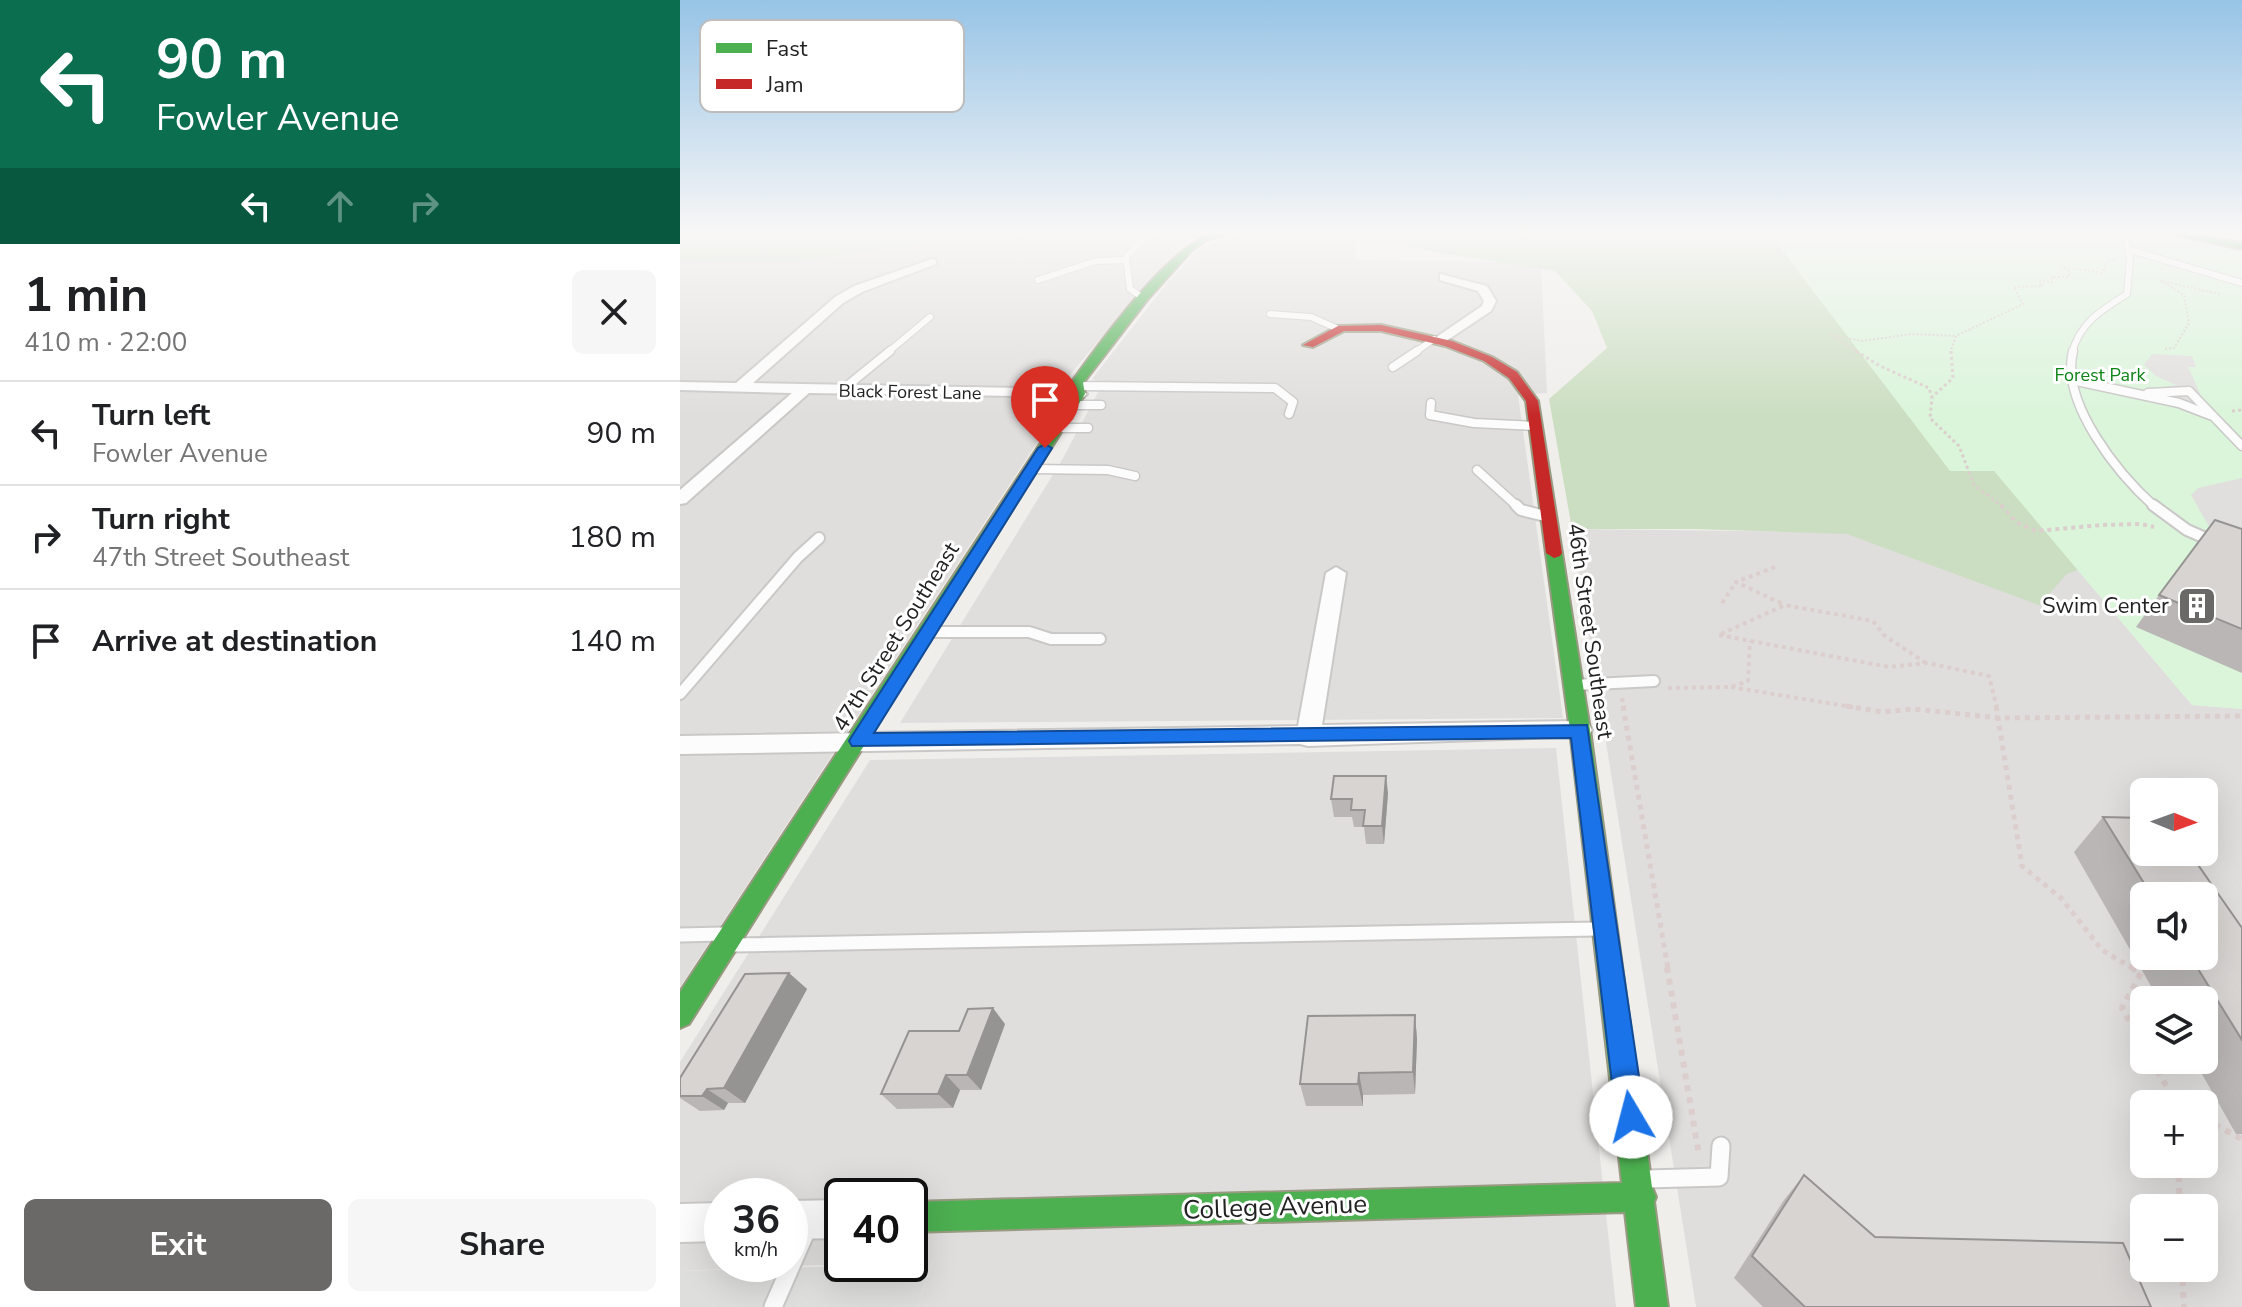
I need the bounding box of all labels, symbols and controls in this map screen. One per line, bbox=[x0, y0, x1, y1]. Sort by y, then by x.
legend bbox=[700, 20, 964, 112]
text: 90 m bbox=[156, 21, 287, 98]
icon: left bbox=[24, 32, 128, 136]
text: Fast bbox=[766, 34, 808, 64]
text: Jam bbox=[765, 70, 804, 100]
text: Fowler Avenue bbox=[156, 94, 399, 143]
icon: left bbox=[234, 184, 278, 228]
icon: ahead bbox=[318, 184, 362, 228]
icon: right bbox=[402, 184, 446, 228]
text: 1 min bbox=[24, 262, 148, 328]
button: close bbox=[572, 270, 656, 354]
text: 410 m · 22:00 bbox=[24, 325, 187, 360]
park label: Forest Park bbox=[2055, 363, 2146, 387]
pin bbox=[1011, 366, 1079, 448]
icon: arrive bbox=[1023, 378, 1067, 422]
street label: Black Forest Lane bbox=[838, 379, 982, 405]
text: Turn left bbox=[92, 395, 210, 436]
icon: left bbox=[24, 411, 68, 455]
text: 90 m bbox=[587, 413, 656, 454]
text: Fowler Avenue bbox=[92, 436, 268, 471]
text: Turn right bbox=[92, 499, 230, 540]
icon: right bbox=[24, 515, 68, 559]
text: 180 m bbox=[569, 517, 656, 558]
street label: 46th Street Southeast bbox=[1560, 521, 1620, 741]
street label: 47th Street Southeast bbox=[826, 536, 967, 737]
text: 47th Street Southeast bbox=[92, 540, 349, 575]
building icon: Swim Center bbox=[2176, 585, 2218, 627]
place label: Swim Center bbox=[2042, 591, 2169, 621]
icon: arrive bbox=[24, 619, 68, 663]
text: Arrive at destination bbox=[92, 621, 377, 662]
text: 140 m bbox=[569, 621, 656, 662]
north arrow bbox=[2130, 778, 2218, 866]
map controls bbox=[2130, 778, 2218, 1282]
button: sound bbox=[2130, 882, 2218, 970]
button: layers bbox=[2130, 986, 2218, 1074]
position arrow bbox=[1589, 1075, 1673, 1159]
button: + bbox=[2130, 1090, 2218, 1178]
speed limit sign: 40 bbox=[824, 1178, 928, 1282]
street label: College Avenue bbox=[1182, 1186, 1368, 1228]
text: 36 bbox=[732, 1193, 780, 1247]
button: − bbox=[2130, 1194, 2218, 1282]
button: Exit bbox=[24, 1199, 332, 1291]
button: Share bbox=[348, 1199, 656, 1291]
text: km/h bbox=[734, 1236, 778, 1263]

